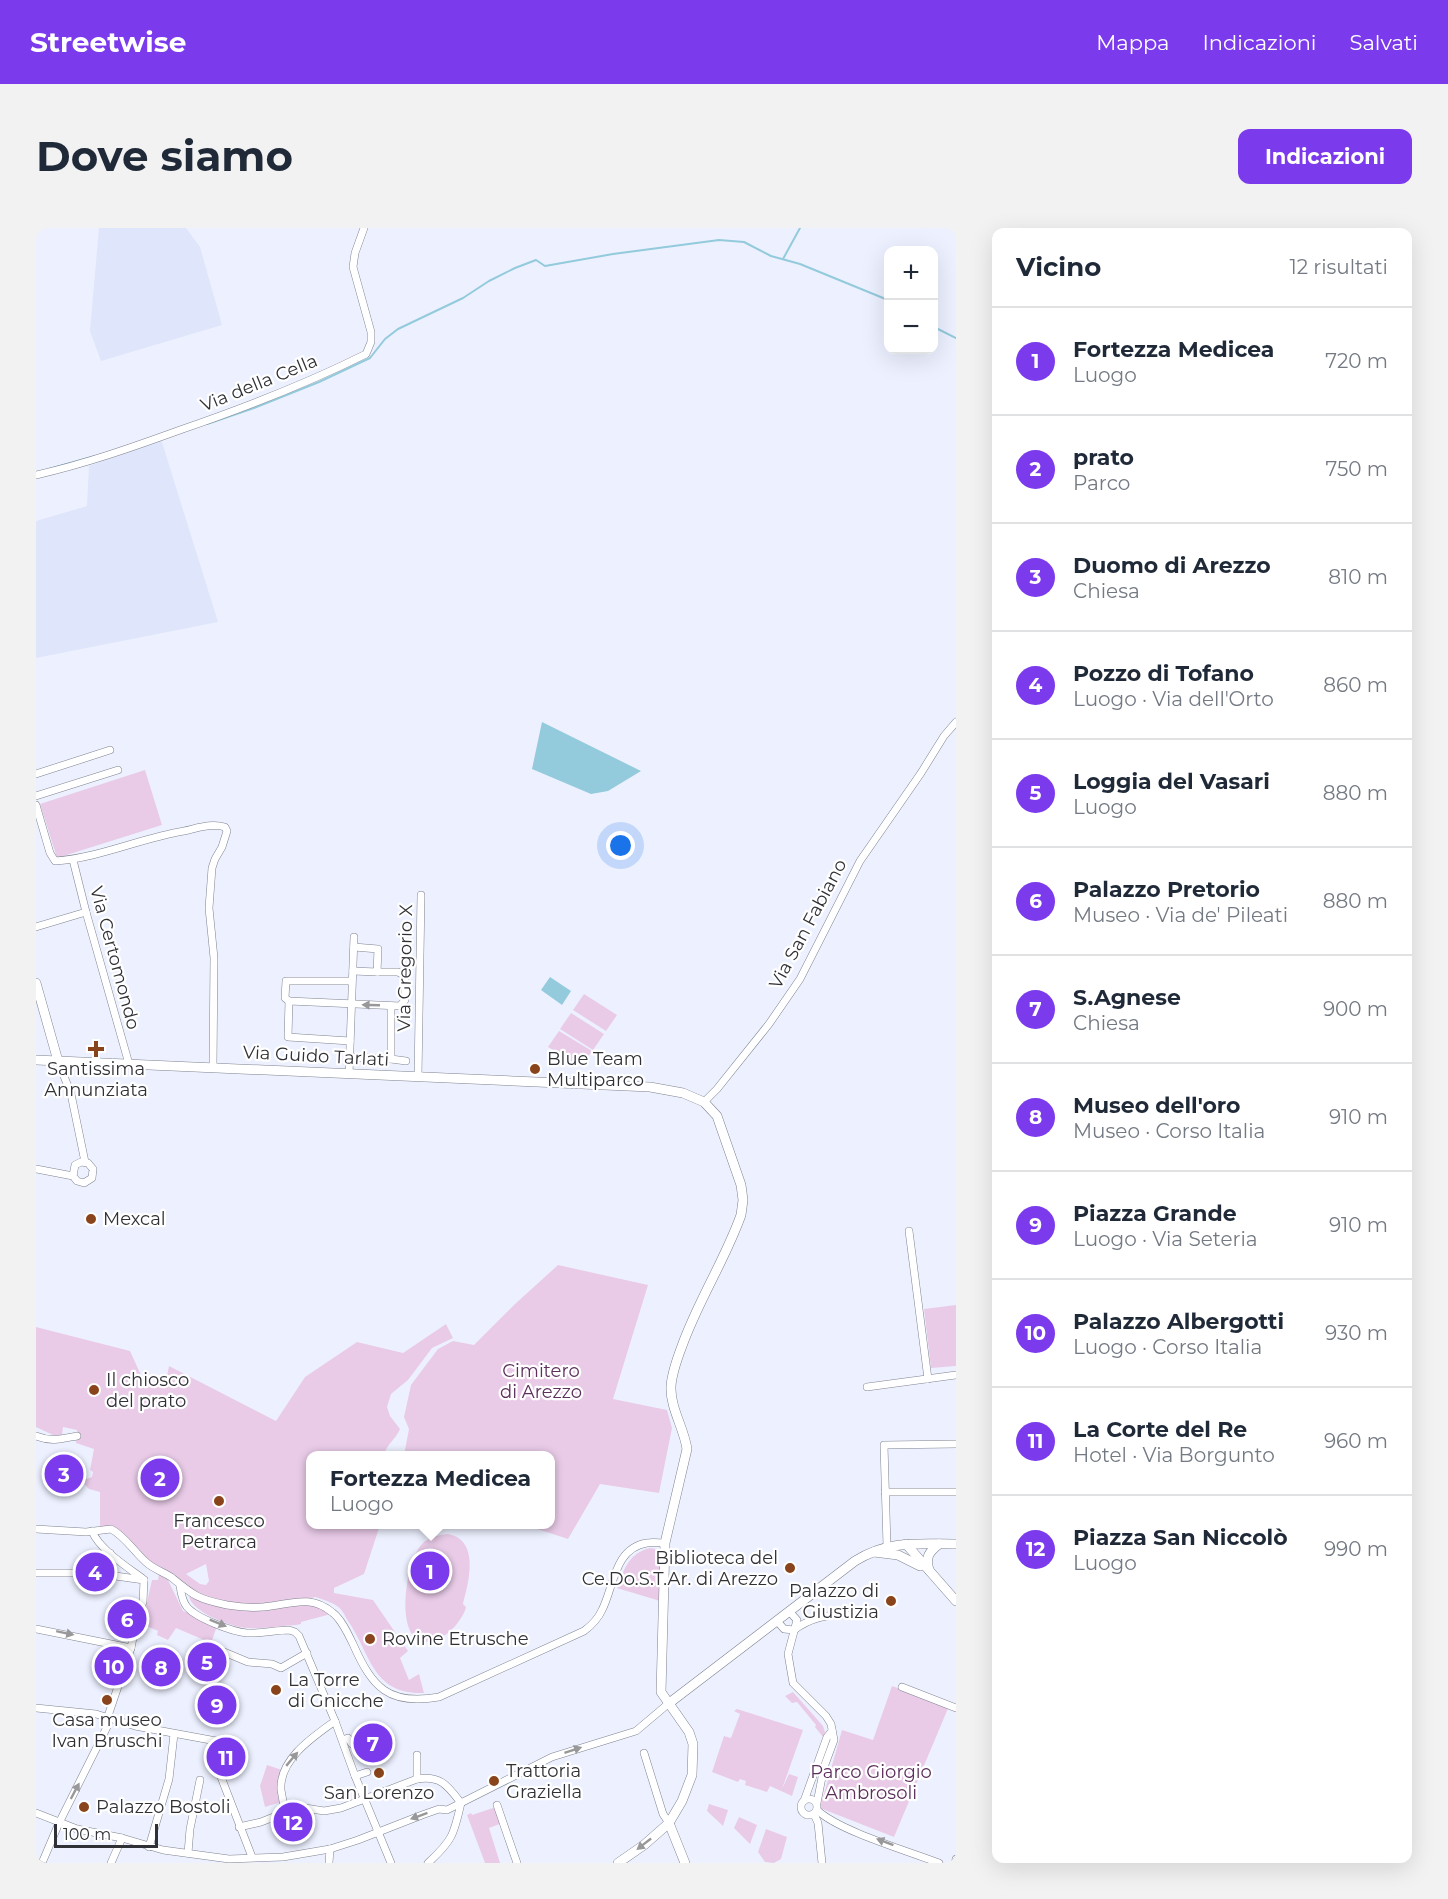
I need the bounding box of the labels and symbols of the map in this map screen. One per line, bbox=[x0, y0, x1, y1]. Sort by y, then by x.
street label: Via della Cella bbox=[197, 350, 321, 416]
your location bbox=[606, 831, 635, 860]
street label: Via San Fabiano bbox=[765, 855, 851, 993]
street label: Via Certomondo bbox=[85, 884, 145, 1032]
street label: Via Gregorio X bbox=[393, 904, 417, 1032]
one-way arrow bbox=[362, 1001, 381, 1010]
street label: Via Guido Tarlati bbox=[242, 1041, 390, 1071]
marker: Santissima Annunziata bbox=[89, 1042, 103, 1056]
place label: Blue Team Multiparco bbox=[547, 1048, 644, 1091]
place label: Santissima Annunziata bbox=[44, 1058, 148, 1101]
marker: Blue Team Multiparco bbox=[528, 1062, 542, 1076]
place label: Mexcal bbox=[103, 1208, 166, 1230]
marker: Mexcal bbox=[84, 1212, 98, 1226]
park label: Cimitero di Arezzo bbox=[500, 1360, 582, 1403]
place label: Il chiosco del prato bbox=[106, 1369, 189, 1412]
marker: Il chiosco del prato bbox=[87, 1383, 101, 1397]
pin: 3 bbox=[45, 1452, 84, 1496]
pin: 2 bbox=[140, 1456, 180, 1500]
marker: Francesco Petrarca bbox=[212, 1494, 226, 1508]
place label: Francesco Petrarca bbox=[173, 1510, 265, 1553]
place label: Biblioteca del Ce.Do.S.T.Ar. di Arezzo bbox=[582, 1547, 778, 1590]
pin: 1 bbox=[410, 1548, 450, 1594]
pin: 4 bbox=[76, 1550, 114, 1594]
marker: Biblioteca del Ce.Do.S.T.Ar. di Arezzo bbox=[783, 1561, 797, 1575]
place label: Palazzo di Giustizia bbox=[789, 1580, 879, 1623]
marker: Palazzo di Giustizia bbox=[884, 1594, 898, 1608]
pin: 6 bbox=[108, 1596, 146, 1642]
one-way arrow bbox=[210, 1618, 228, 1628]
place label: Rovine Etrusche bbox=[382, 1628, 529, 1650]
one-way arrow bbox=[55, 1629, 74, 1638]
marker: Rovine Etrusche bbox=[363, 1632, 377, 1646]
pin: 5 bbox=[188, 1640, 226, 1684]
pin: 10 bbox=[94, 1644, 134, 1688]
pin: 8 bbox=[142, 1644, 180, 1690]
place label: La Torre di Gnicche bbox=[288, 1669, 384, 1712]
pin: 9 bbox=[198, 1682, 237, 1728]
marker: La Torre di Gnicche bbox=[269, 1683, 283, 1697]
marker: Casa museo Ivan Bruschi bbox=[100, 1693, 114, 1707]
place label: Casa museo Ivan Bruschi bbox=[51, 1709, 163, 1752]
pin: 7 bbox=[354, 1720, 392, 1766]
pin: 11 bbox=[206, 1734, 246, 1780]
one-way arrow bbox=[564, 1745, 582, 1754]
one-way arrow bbox=[286, 1751, 299, 1767]
place label: Trattoria Graziella bbox=[506, 1760, 582, 1803]
park label: Parco Giorgio Ambrosoli bbox=[810, 1761, 932, 1804]
marker: San Lorenzo bbox=[372, 1766, 386, 1780]
marker: Trattoria Graziella bbox=[487, 1774, 501, 1788]
one-way arrow bbox=[70, 1782, 80, 1799]
place label: San Lorenzo bbox=[324, 1782, 434, 1804]
place label: Palazzo Bostoli bbox=[96, 1796, 231, 1818]
marker: Palazzo Bostoli bbox=[77, 1800, 91, 1814]
pin: 12 bbox=[274, 1800, 312, 1844]
one-way arrow bbox=[410, 1812, 428, 1822]
scale bar bbox=[54, 1821, 158, 1848]
one-way arrow bbox=[637, 1837, 652, 1849]
one-way arrow bbox=[876, 1837, 894, 1846]

